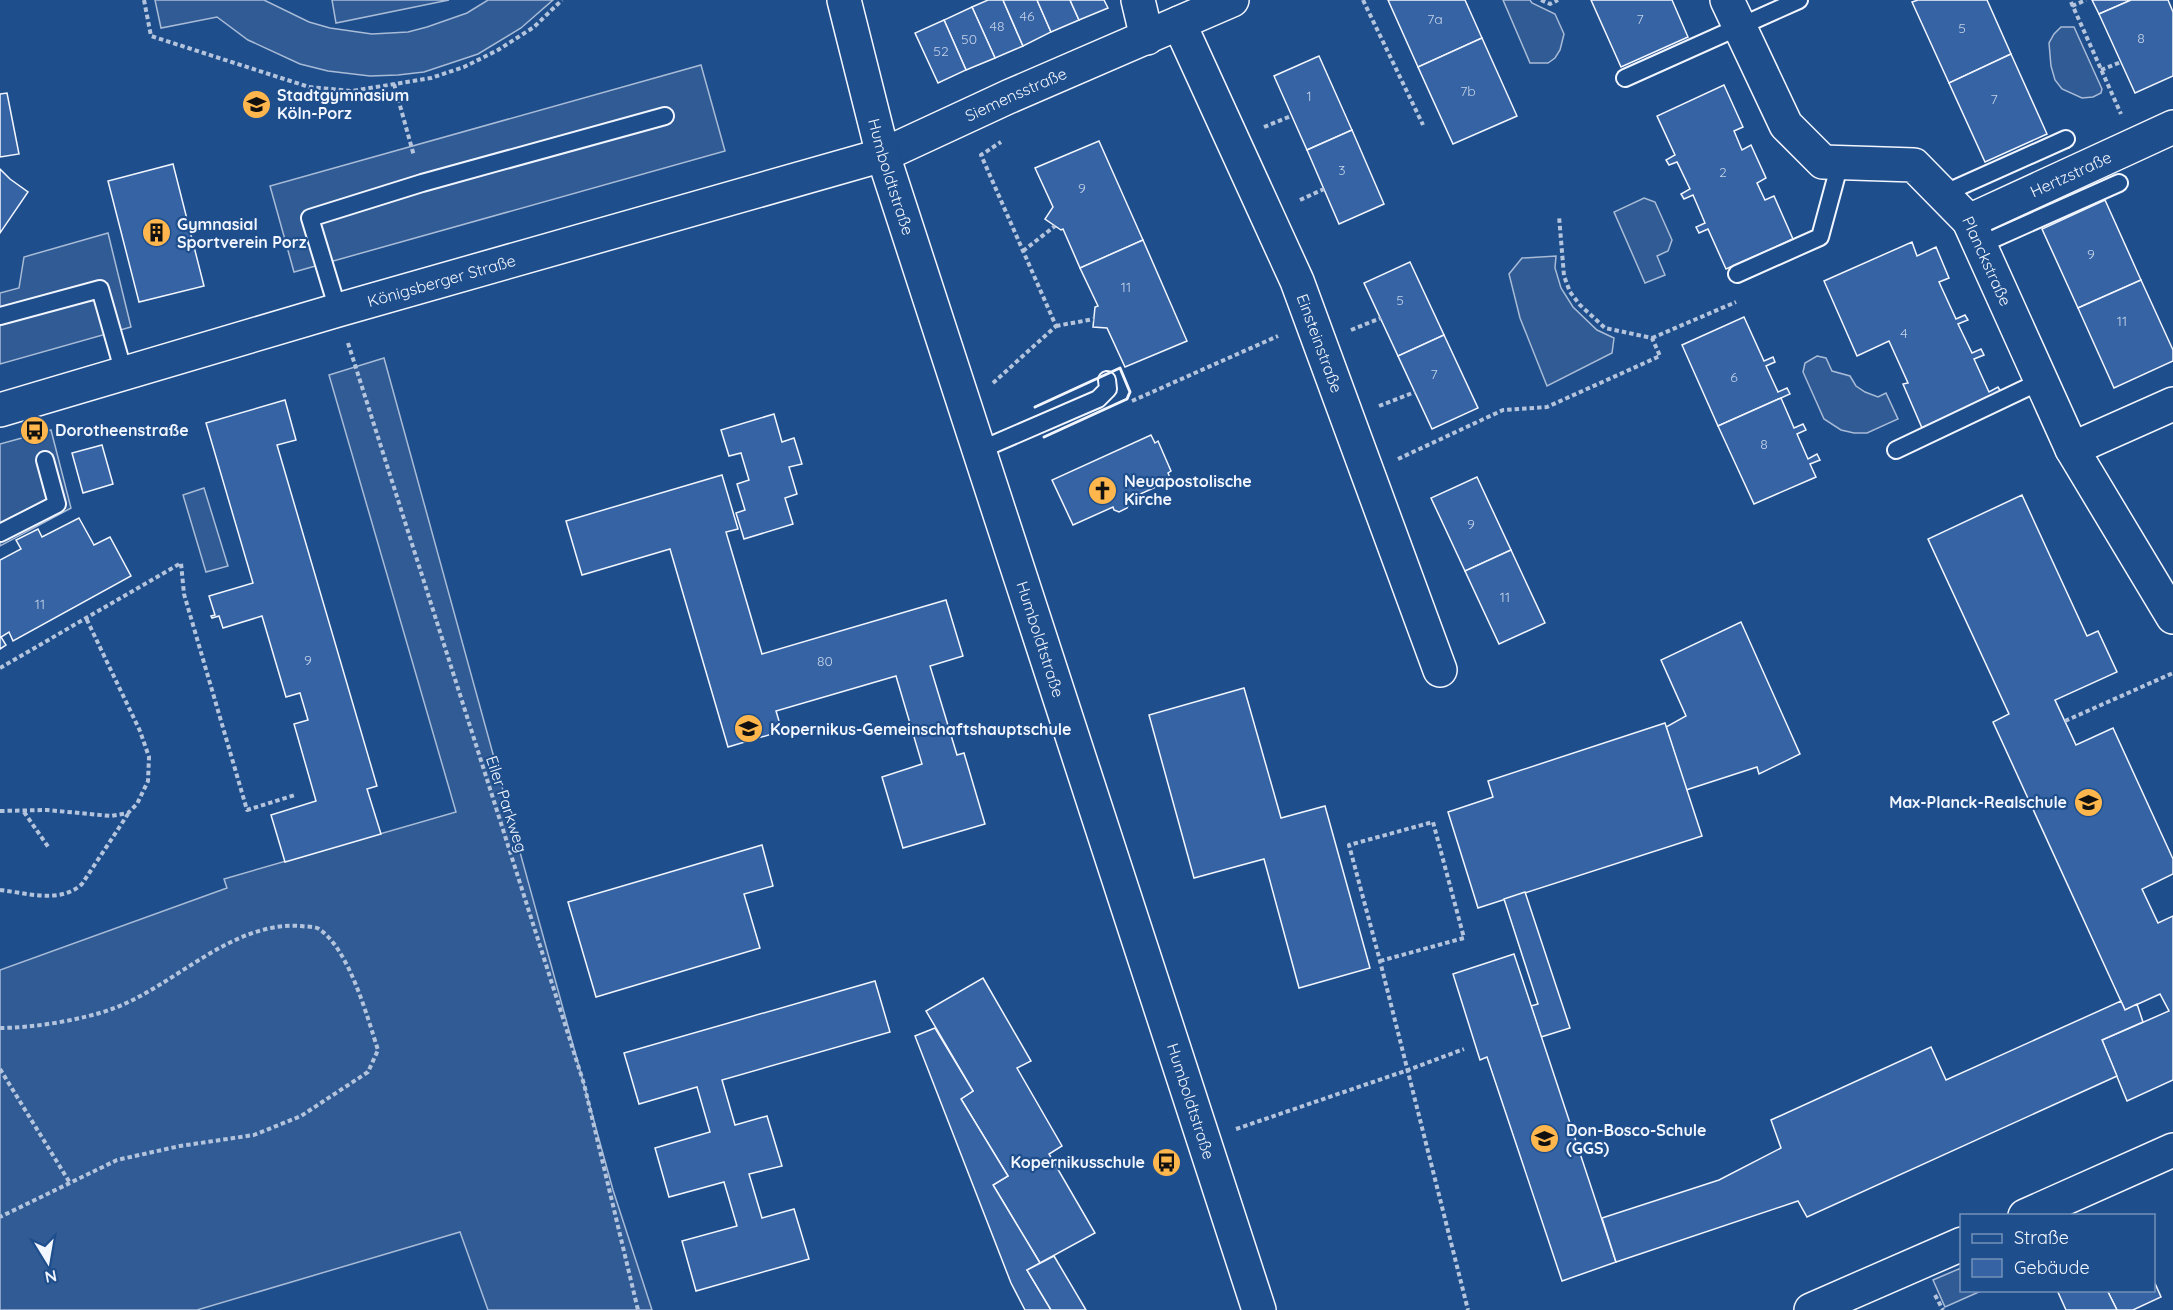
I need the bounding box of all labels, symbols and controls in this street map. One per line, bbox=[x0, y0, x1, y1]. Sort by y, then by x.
house number: 46 bbox=[1020, 7, 1035, 25]
house number: 7a bbox=[1427, 10, 1443, 28]
house number: 7 bbox=[1636, 10, 1644, 28]
house number: 48 bbox=[990, 17, 1004, 35]
house number: 5 bbox=[1958, 19, 1966, 37]
house number: 8 bbox=[2137, 29, 2145, 47]
house number: 50 bbox=[961, 30, 977, 48]
house number: 52 bbox=[933, 42, 949, 60]
street label: Siemensstraße bbox=[962, 63, 1070, 126]
house number: 7b bbox=[1460, 82, 1476, 100]
place label: Stadtgymnasium Köln-Porz bbox=[277, 85, 409, 123]
house number: 1 bbox=[1306, 87, 1312, 105]
school or university icon: Stadtgymnasium Köln-Porz bbox=[240, 88, 272, 120]
house number: 7 bbox=[1990, 90, 1998, 108]
street label: Humboldtstraße bbox=[864, 116, 918, 238]
street label: Hertzstraße bbox=[2027, 147, 2115, 201]
house number: 3 bbox=[1338, 161, 1346, 179]
house number: 2 bbox=[1719, 163, 1727, 181]
house number: 9 bbox=[1078, 179, 1086, 197]
street label: Planckstraße bbox=[1958, 213, 2016, 309]
place label: Gymnasial Sportverein Porz bbox=[177, 214, 307, 252]
building icon: Gymnasial Sportverein Porz bbox=[140, 217, 172, 249]
house number: 9 bbox=[2087, 245, 2095, 263]
street label: Königsberger Straße bbox=[365, 250, 518, 311]
house number: 11 bbox=[1121, 278, 1131, 296]
street label: Einsteinstraße bbox=[1293, 291, 1347, 395]
house number: 5 bbox=[1396, 291, 1404, 309]
house number: 11 bbox=[2117, 312, 2127, 330]
house number: 4 bbox=[1900, 324, 1908, 342]
house number: 7 bbox=[1430, 365, 1438, 383]
house number: 6 bbox=[1730, 368, 1738, 386]
bus stop icon: Dorotheenstraße bbox=[18, 414, 50, 446]
place label: Dorotheenstraße bbox=[55, 420, 189, 440]
house number: 8 bbox=[1760, 435, 1768, 453]
place label: Neuapostolische Kirche bbox=[1124, 471, 1252, 509]
church icon: Neuapostolische Kirche bbox=[1087, 474, 1119, 506]
house number: 9 bbox=[1467, 515, 1475, 533]
street label: Humboldtstraße bbox=[1012, 579, 1069, 700]
house number: 11 bbox=[1500, 588, 1510, 606]
house number: 11 bbox=[35, 595, 45, 613]
house number: 9 bbox=[304, 651, 312, 669]
house number: 80 bbox=[817, 652, 833, 670]
school or university icon: Kopernikus-Gemeinschaftshauptschule bbox=[733, 713, 765, 745]
place label: Kopernikus-Gemeinschaftshauptschule bbox=[770, 719, 1071, 739]
street label: Eiler Parkweg bbox=[482, 753, 532, 855]
school or university icon: Max-Planck-Realschule bbox=[2072, 786, 2104, 818]
place label: Max-Planck-Realschule bbox=[1889, 792, 2067, 812]
street label: Humboldtstraße bbox=[1163, 1041, 1219, 1162]
place label: Don-Bosco-Schule (GGS) bbox=[1566, 1120, 1706, 1158]
school or university icon: Don-Bosco-Schule (GGS) bbox=[1529, 1123, 1561, 1155]
bus stop icon: Kopernikusschule bbox=[1150, 1146, 1182, 1178]
place label: Kopernikusschule bbox=[1011, 1152, 1145, 1172]
legend bbox=[1960, 1214, 2155, 1292]
text: Straße bbox=[2014, 1226, 2069, 1249]
north arrow bbox=[18, 1232, 78, 1292]
text: Gebäude bbox=[2014, 1256, 2090, 1279]
text: N bbox=[43, 1266, 59, 1288]

